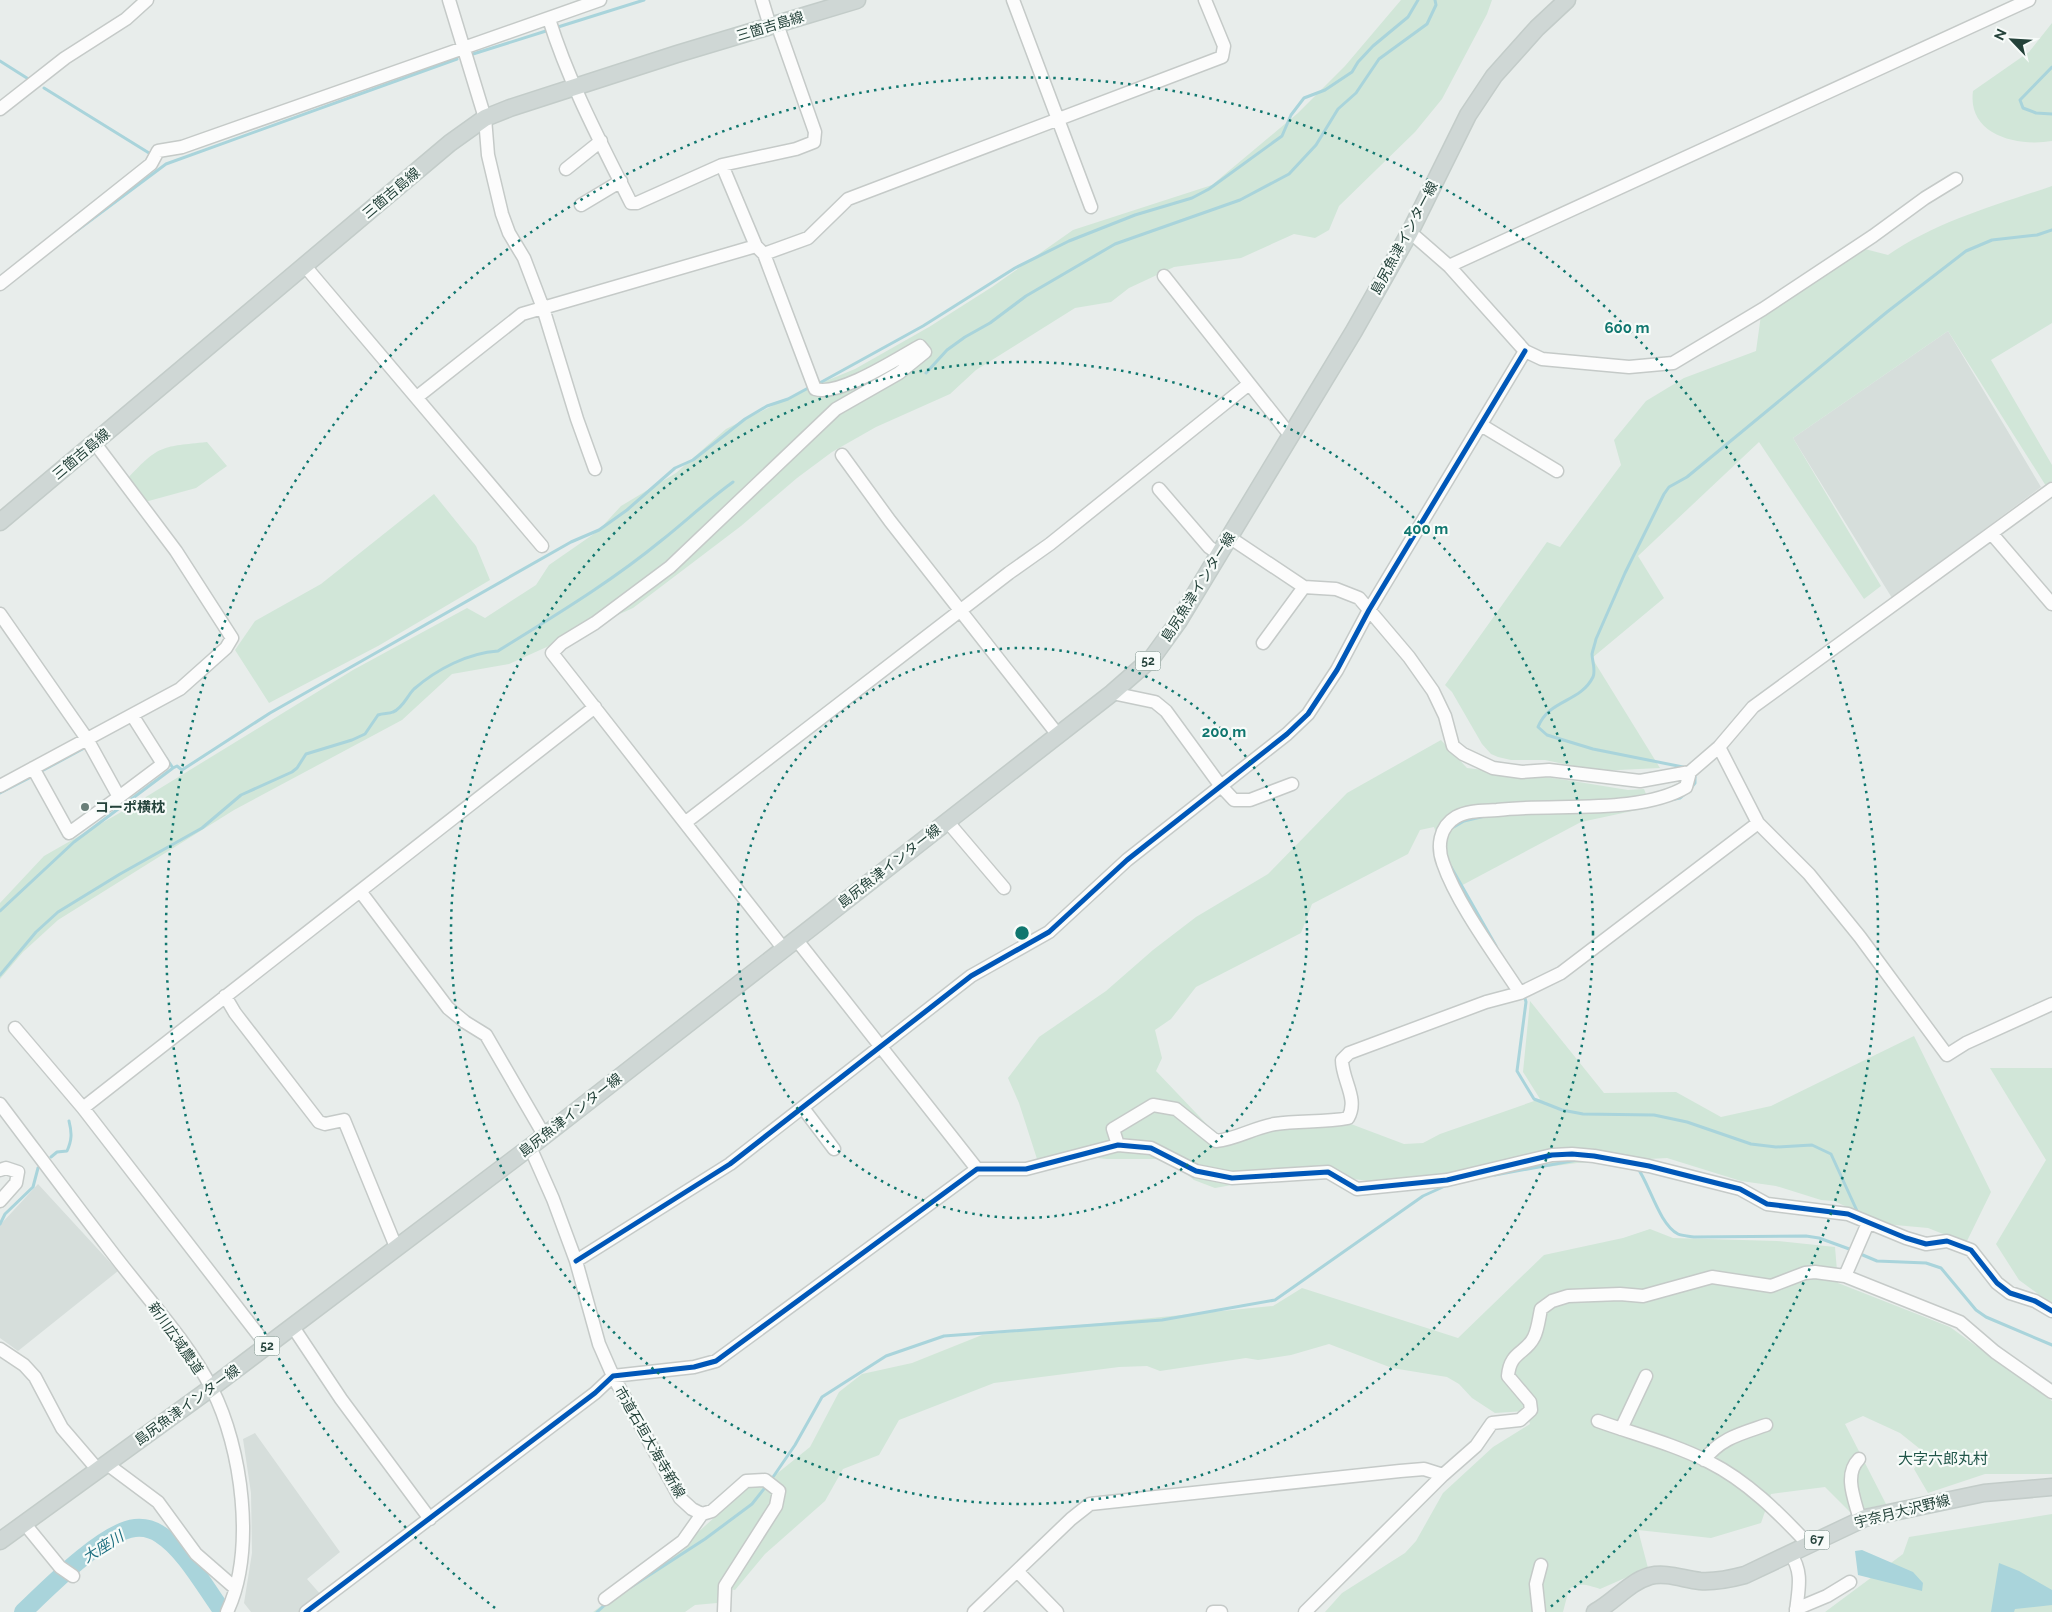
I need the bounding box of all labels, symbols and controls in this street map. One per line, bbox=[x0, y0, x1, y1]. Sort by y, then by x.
street label: 三箇吉島線 bbox=[734, 8, 806, 44]
north arrow bbox=[1987, 15, 2037, 65]
text: N bbox=[1991, 26, 2010, 43]
street label: 三箇吉島線 bbox=[359, 164, 423, 222]
street label: 島尻魚津インター線 bbox=[1367, 179, 1441, 297]
text: 600 m bbox=[1604, 319, 1650, 337]
street label: 三箇吉島線 bbox=[49, 425, 113, 483]
text: 400 m bbox=[1404, 520, 1448, 538]
street label: 島尻魚津インター線 bbox=[1158, 529, 1238, 645]
road number: 52 bbox=[1136, 651, 1160, 670]
text: 200 m bbox=[1202, 723, 1246, 741]
place label: コーポ横枕 bbox=[95, 799, 165, 815]
marker: コーポ横枕 bbox=[79, 801, 91, 813]
street label: 島尻魚津インター線 bbox=[834, 821, 944, 911]
centre of rings bbox=[1013, 924, 1031, 942]
street label: 島尻魚津インター線 bbox=[515, 1070, 625, 1160]
street label: 新川広域農道 bbox=[145, 1299, 207, 1377]
road number: 52 bbox=[254, 1336, 280, 1355]
street label: 島尻魚津インター線 bbox=[131, 1361, 243, 1449]
street label: 市道石垣大海寺新線 bbox=[612, 1383, 688, 1501]
district label: 大字六郎丸村 bbox=[1898, 1450, 1988, 1468]
street label: 宇奈月大沢野線 bbox=[1853, 1491, 1951, 1531]
water label: 大座川 bbox=[79, 1526, 129, 1567]
road number: 67 bbox=[1804, 1530, 1830, 1550]

